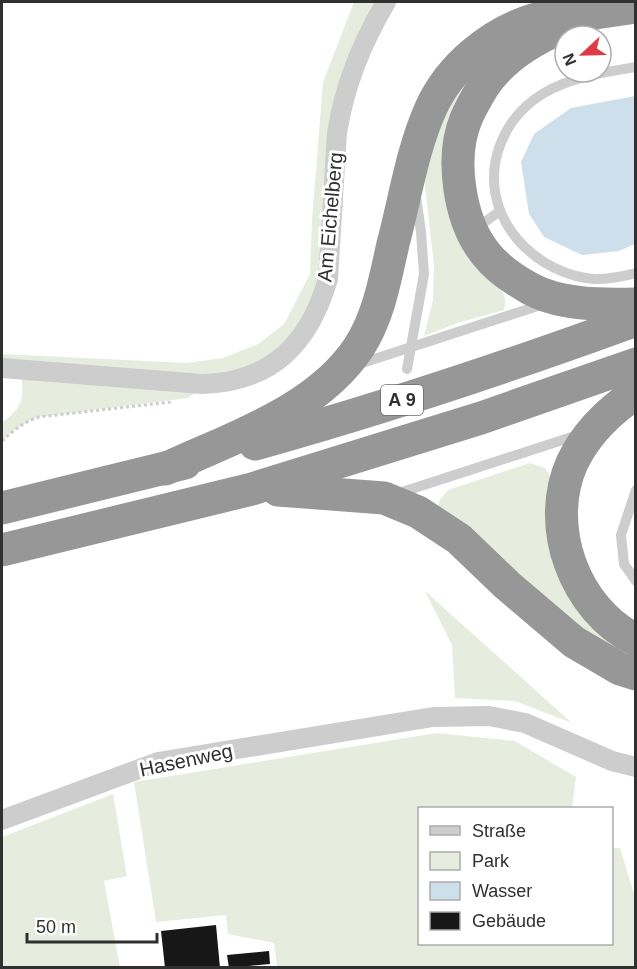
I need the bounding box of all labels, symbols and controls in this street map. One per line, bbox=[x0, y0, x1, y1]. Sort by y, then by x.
north arrow bbox=[553, 24, 613, 84]
text: N bbox=[560, 51, 580, 68]
street label: Am Eichelberg bbox=[313, 151, 347, 283]
road number: A 9 bbox=[381, 385, 423, 415]
street label: Hasenweg bbox=[137, 739, 235, 781]
legend bbox=[418, 807, 613, 945]
text: Straße bbox=[472, 821, 526, 841]
text: Park bbox=[472, 851, 510, 871]
text: Wasser bbox=[472, 881, 532, 901]
scale bar bbox=[27, 906, 158, 944]
text: Gebäude bbox=[472, 911, 546, 931]
text: 50 m bbox=[36, 917, 76, 937]

